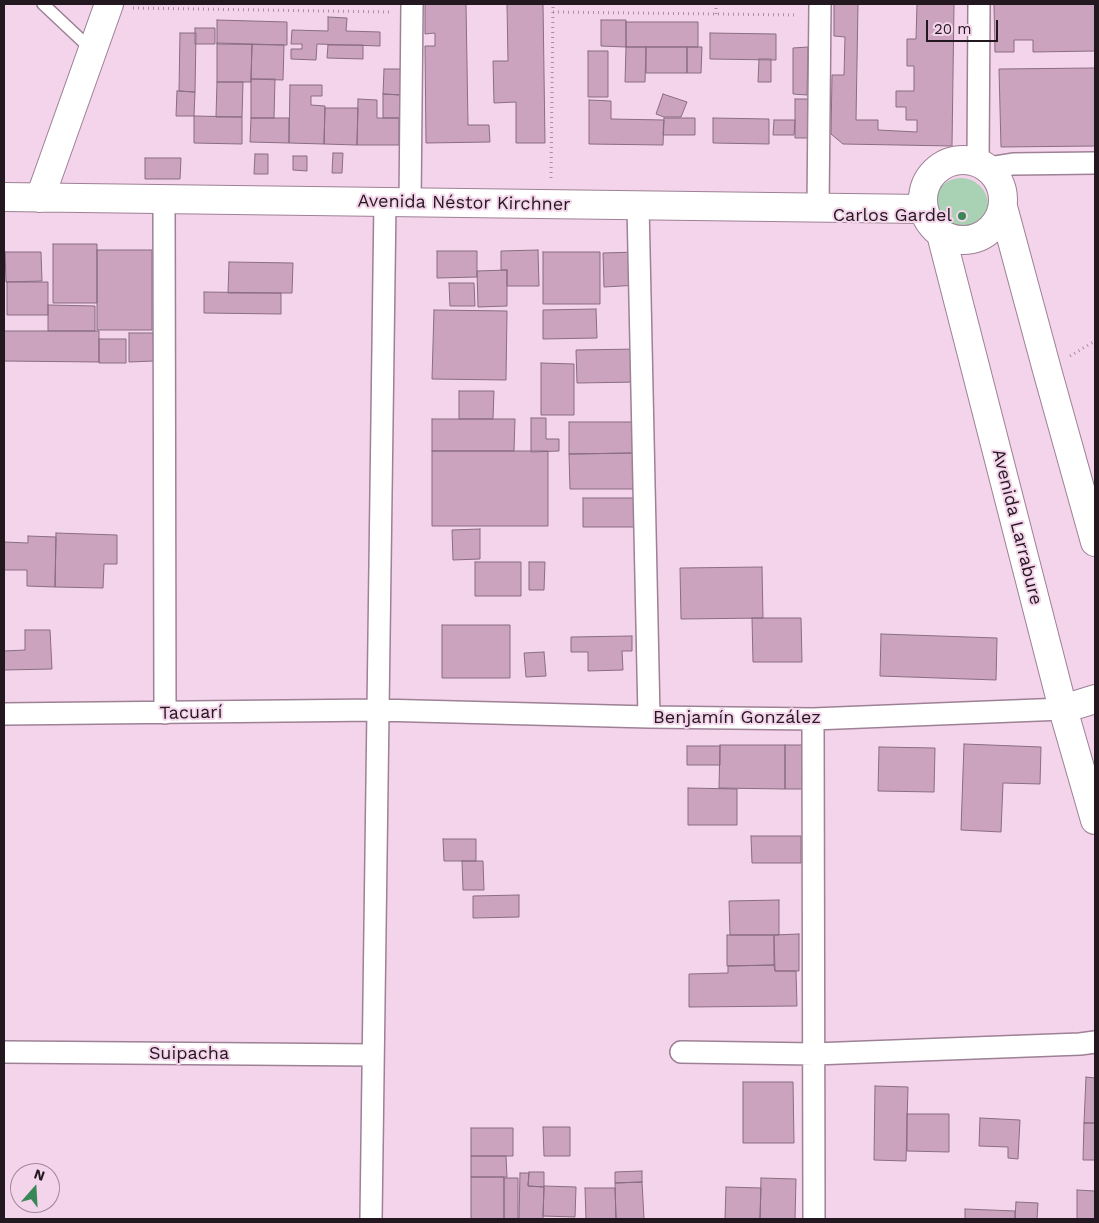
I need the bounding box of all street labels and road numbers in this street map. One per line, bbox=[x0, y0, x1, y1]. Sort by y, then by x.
street label: Avenida Néstor Kirchner bbox=[357, 190, 571, 216]
street label: Avenida Larrabure bbox=[987, 447, 1047, 607]
street label: Tacuarí bbox=[159, 702, 223, 724]
street label: Benjamín González bbox=[653, 707, 821, 729]
street label: Suipacha bbox=[149, 1043, 229, 1065]

